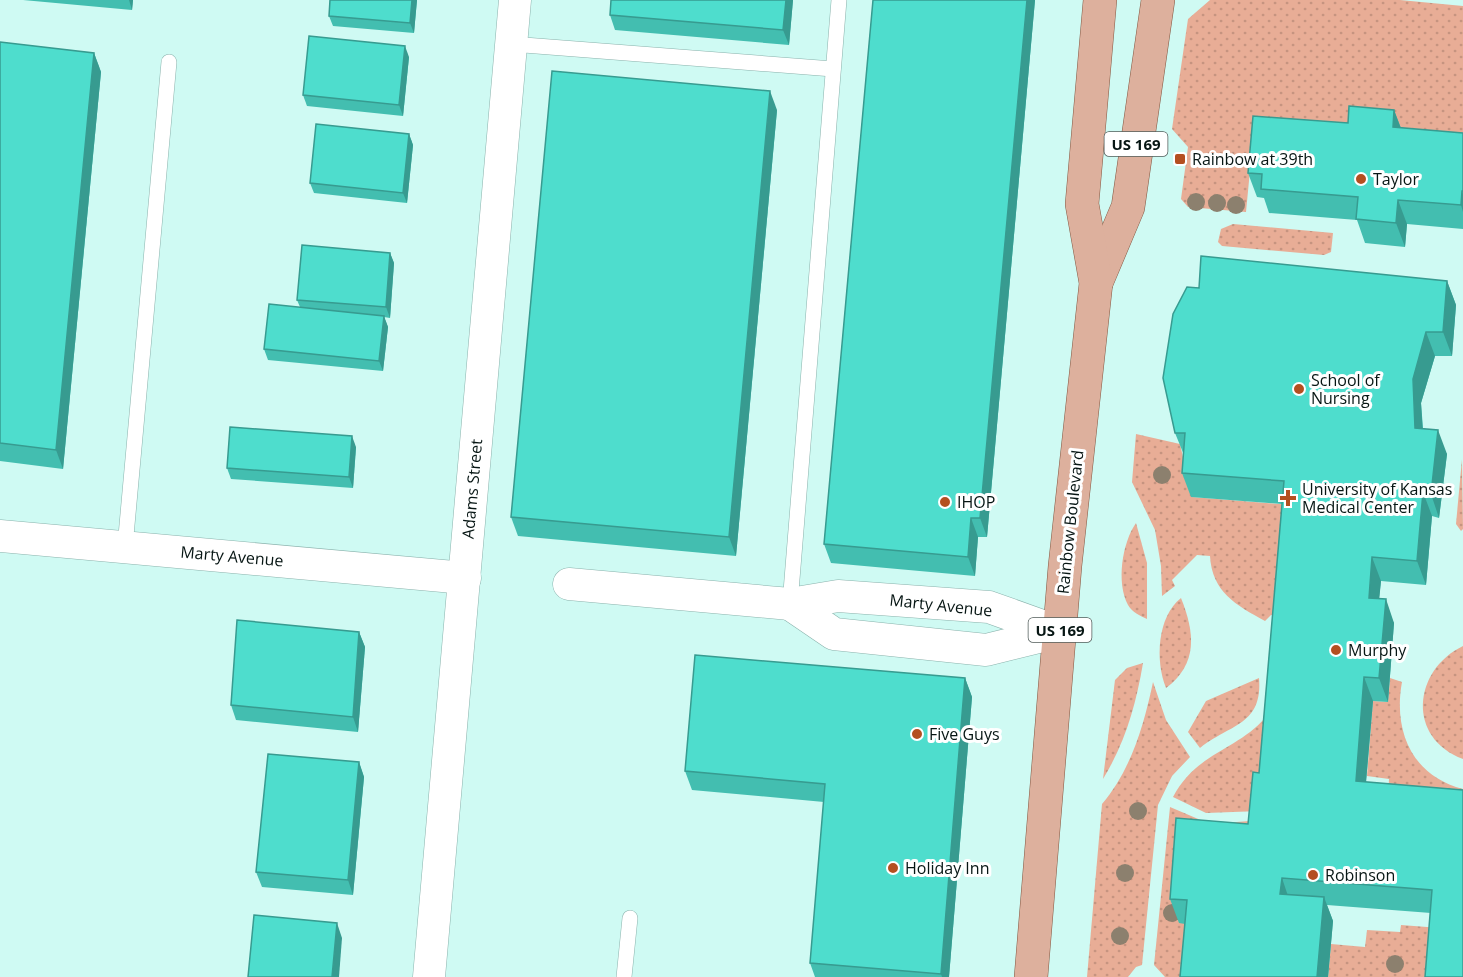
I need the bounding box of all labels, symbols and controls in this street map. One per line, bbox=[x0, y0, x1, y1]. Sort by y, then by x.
road number: US 169 bbox=[1104, 132, 1168, 156]
place label: Rainbow at 39th bbox=[1192, 148, 1313, 170]
marker: Rainbow at 39th bbox=[1173, 152, 1187, 166]
place label: Taylor bbox=[1373, 168, 1419, 190]
marker: Taylor bbox=[1354, 172, 1368, 186]
place label: School of Nursing bbox=[1311, 369, 1381, 409]
marker: School of Nursing bbox=[1292, 382, 1306, 396]
street label: Adams Street bbox=[457, 438, 487, 540]
street label: Rainbow Boulevard bbox=[1052, 449, 1088, 595]
place label: University of Kansas Medical Center bbox=[1302, 478, 1452, 518]
marker: University of Kansas Medical Center bbox=[1279, 489, 1297, 507]
place label: IHOP bbox=[957, 491, 995, 513]
marker: IHOP bbox=[938, 495, 952, 509]
street label: Marty Avenue bbox=[180, 541, 284, 571]
street label: Marty Avenue bbox=[888, 589, 994, 621]
road number: US 169 bbox=[1028, 618, 1092, 642]
place label: Murphy bbox=[1348, 639, 1407, 661]
marker: Murphy bbox=[1329, 643, 1343, 657]
place label: Five Guys bbox=[929, 723, 1000, 745]
marker: Five Guys bbox=[910, 727, 924, 741]
place label: Holiday Inn bbox=[905, 857, 989, 879]
marker: Holiday Inn bbox=[886, 861, 900, 875]
place label: Robinson bbox=[1325, 864, 1395, 886]
marker: Robinson bbox=[1306, 868, 1320, 882]

